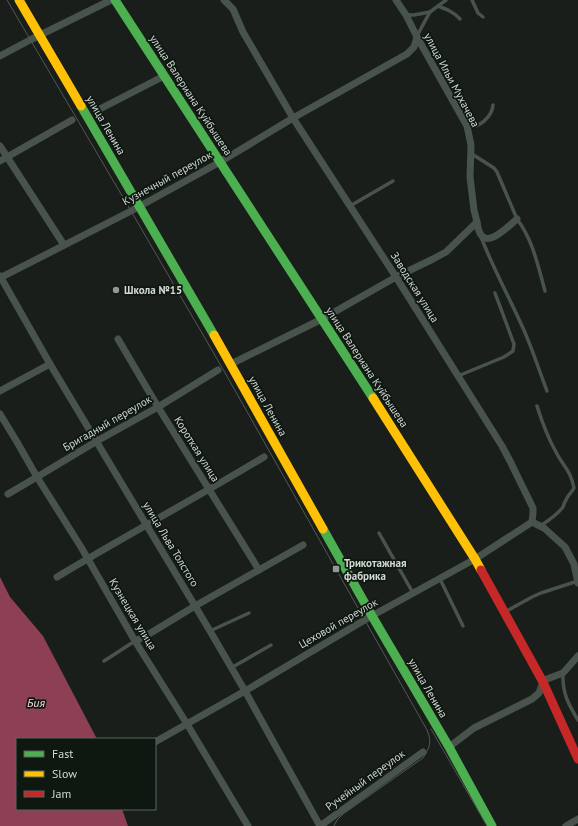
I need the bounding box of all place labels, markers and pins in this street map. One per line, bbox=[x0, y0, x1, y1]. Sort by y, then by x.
place label: Школа №15 bbox=[124, 283, 182, 297]
marker: Школа №15 bbox=[111, 285, 121, 295]
place label: Трикотажная фабрика bbox=[344, 556, 407, 583]
marker: Трикотажная фабрика bbox=[331, 564, 341, 574]

